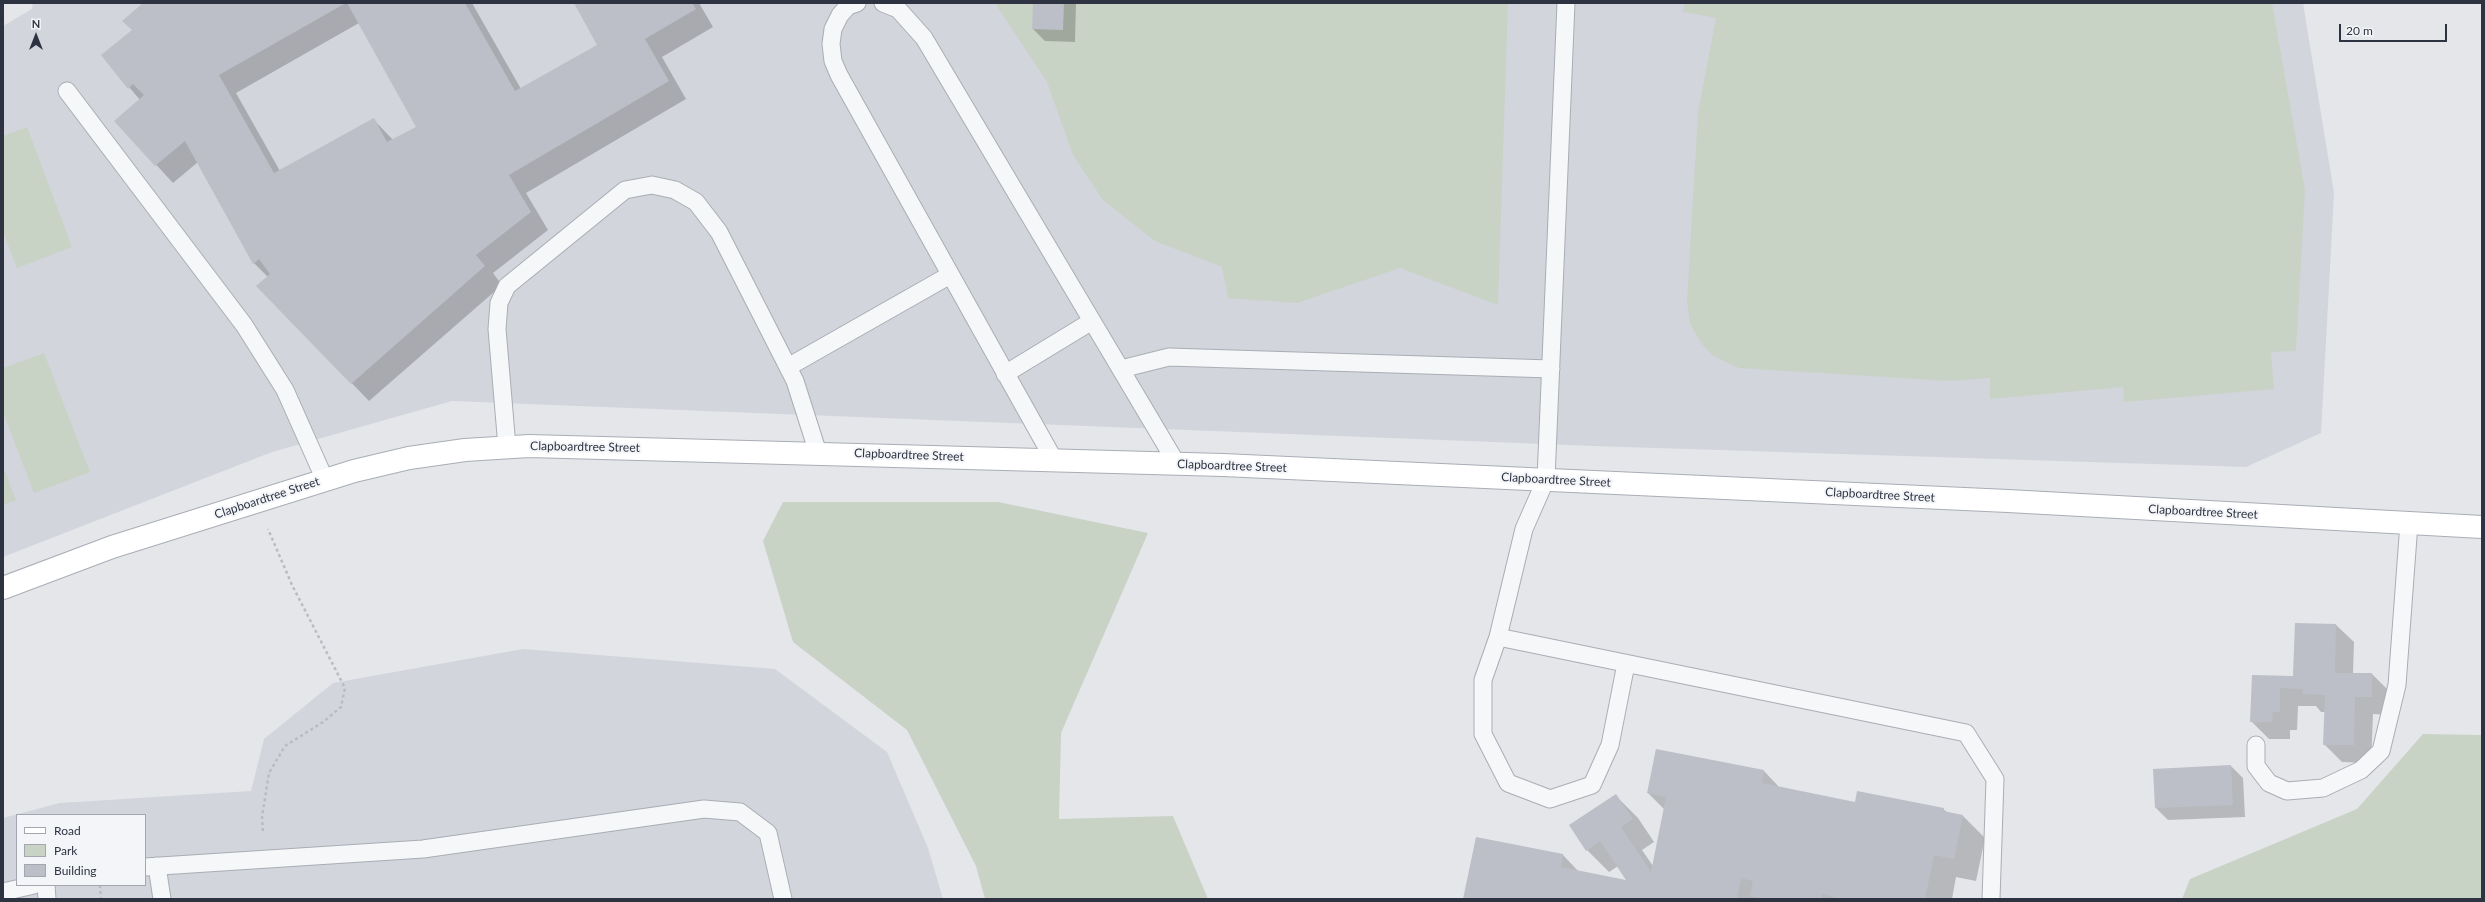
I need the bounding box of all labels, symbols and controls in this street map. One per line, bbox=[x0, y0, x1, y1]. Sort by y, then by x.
north arrow bbox=[16, 16, 56, 56]
scale bar bbox=[2341, 16, 2449, 42]
text: N bbox=[32, 17, 40, 30]
text: 20 m bbox=[2346, 23, 2373, 38]
street label: Clapboardtree Street bbox=[530, 439, 640, 455]
street label: Clapboardtree Street bbox=[854, 446, 964, 464]
street label: Clapboardtree Street bbox=[1177, 457, 1287, 475]
street label: Clapboardtree Street bbox=[1501, 470, 1611, 490]
street label: Clapboardtree Street bbox=[213, 474, 321, 522]
street label: Clapboardtree Street bbox=[1825, 485, 1935, 505]
street label: Clapboardtree Street bbox=[2148, 502, 2258, 522]
legend bbox=[16, 814, 146, 886]
text: Road bbox=[54, 823, 81, 838]
text: Park bbox=[54, 843, 77, 858]
text: Building bbox=[54, 863, 97, 878]

